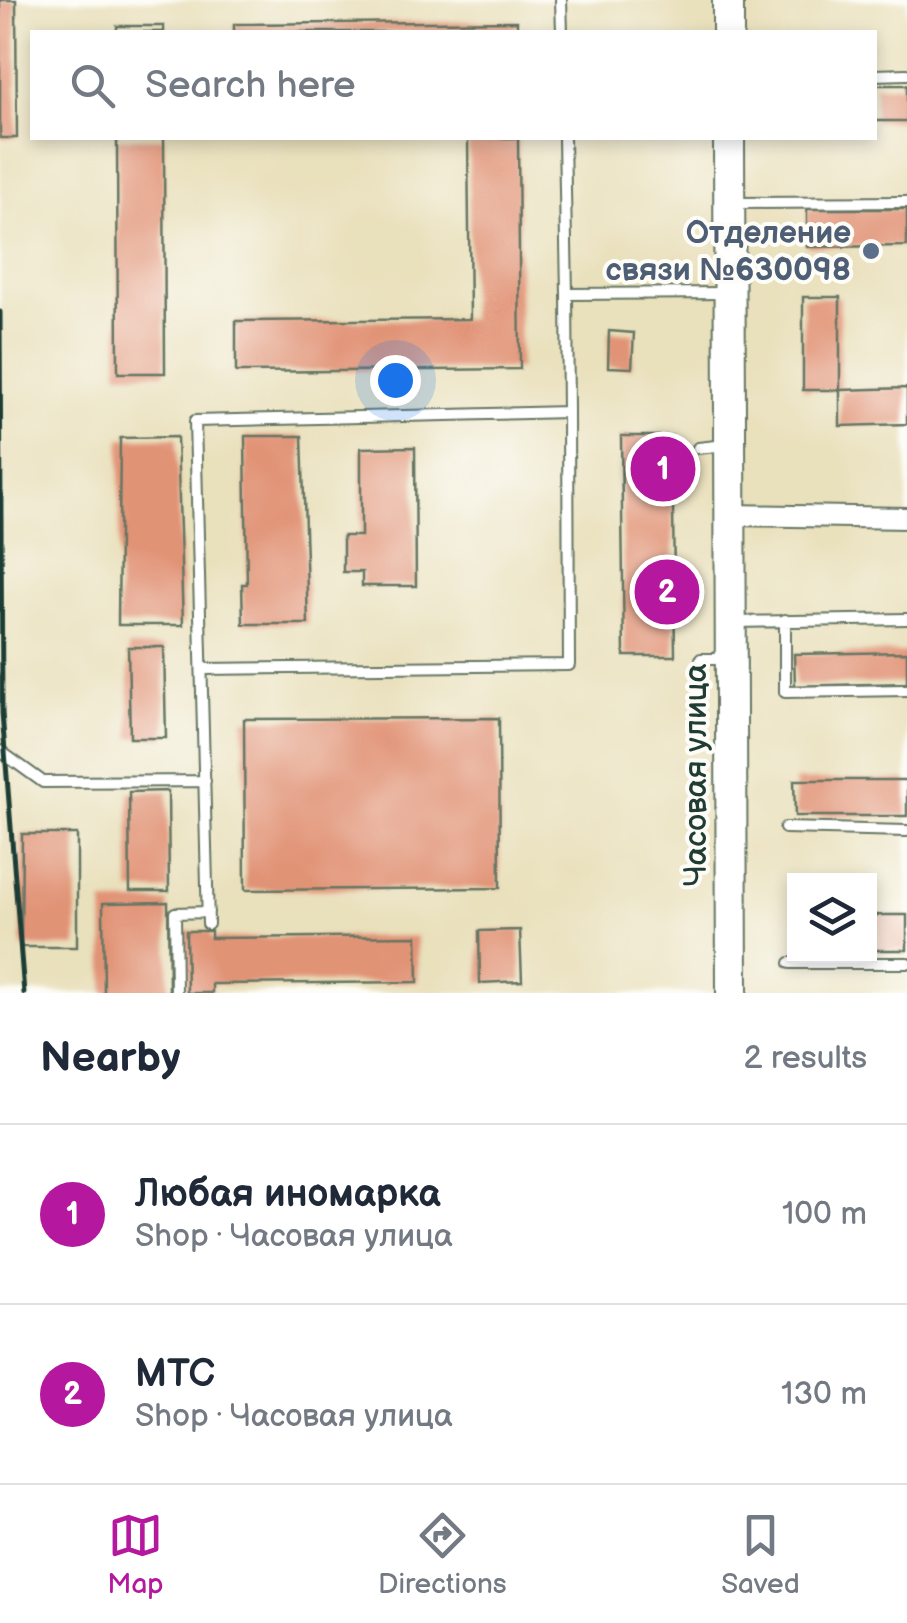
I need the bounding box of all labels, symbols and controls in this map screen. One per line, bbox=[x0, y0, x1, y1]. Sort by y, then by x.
search box bbox=[30, 30, 877, 140]
icon: search bbox=[65, 58, 120, 113]
text: Search here bbox=[145, 63, 356, 108]
place label: Отделение связи №630098 bbox=[605, 214, 851, 290]
marker: Отделение связи №630098 bbox=[860, 240, 882, 262]
your location bbox=[370, 355, 421, 406]
pin: 1 bbox=[630, 432, 696, 506]
pin: 2 bbox=[634, 554, 700, 630]
street label: Часовая улица bbox=[677, 663, 716, 887]
map controls bbox=[787, 873, 877, 963]
button: layers bbox=[787, 873, 877, 963]
text: Nearby bbox=[40, 1033, 180, 1084]
text: 2 results bbox=[743, 1039, 867, 1078]
text: Любая иномарка bbox=[135, 1172, 441, 1217]
text: 1 bbox=[66, 1195, 79, 1234]
text: 100 m bbox=[782, 1195, 867, 1234]
text: Shop · Часовая улица bbox=[135, 1217, 453, 1256]
text: МТС bbox=[135, 1352, 215, 1397]
text: 2 bbox=[63, 1375, 82, 1414]
text: 130 m bbox=[781, 1375, 867, 1414]
text: Shop · Часовая улица bbox=[135, 1397, 453, 1436]
tab: Map bbox=[107, 1508, 164, 1601]
tab: Directions bbox=[378, 1508, 507, 1601]
tab: Saved bbox=[721, 1508, 800, 1601]

